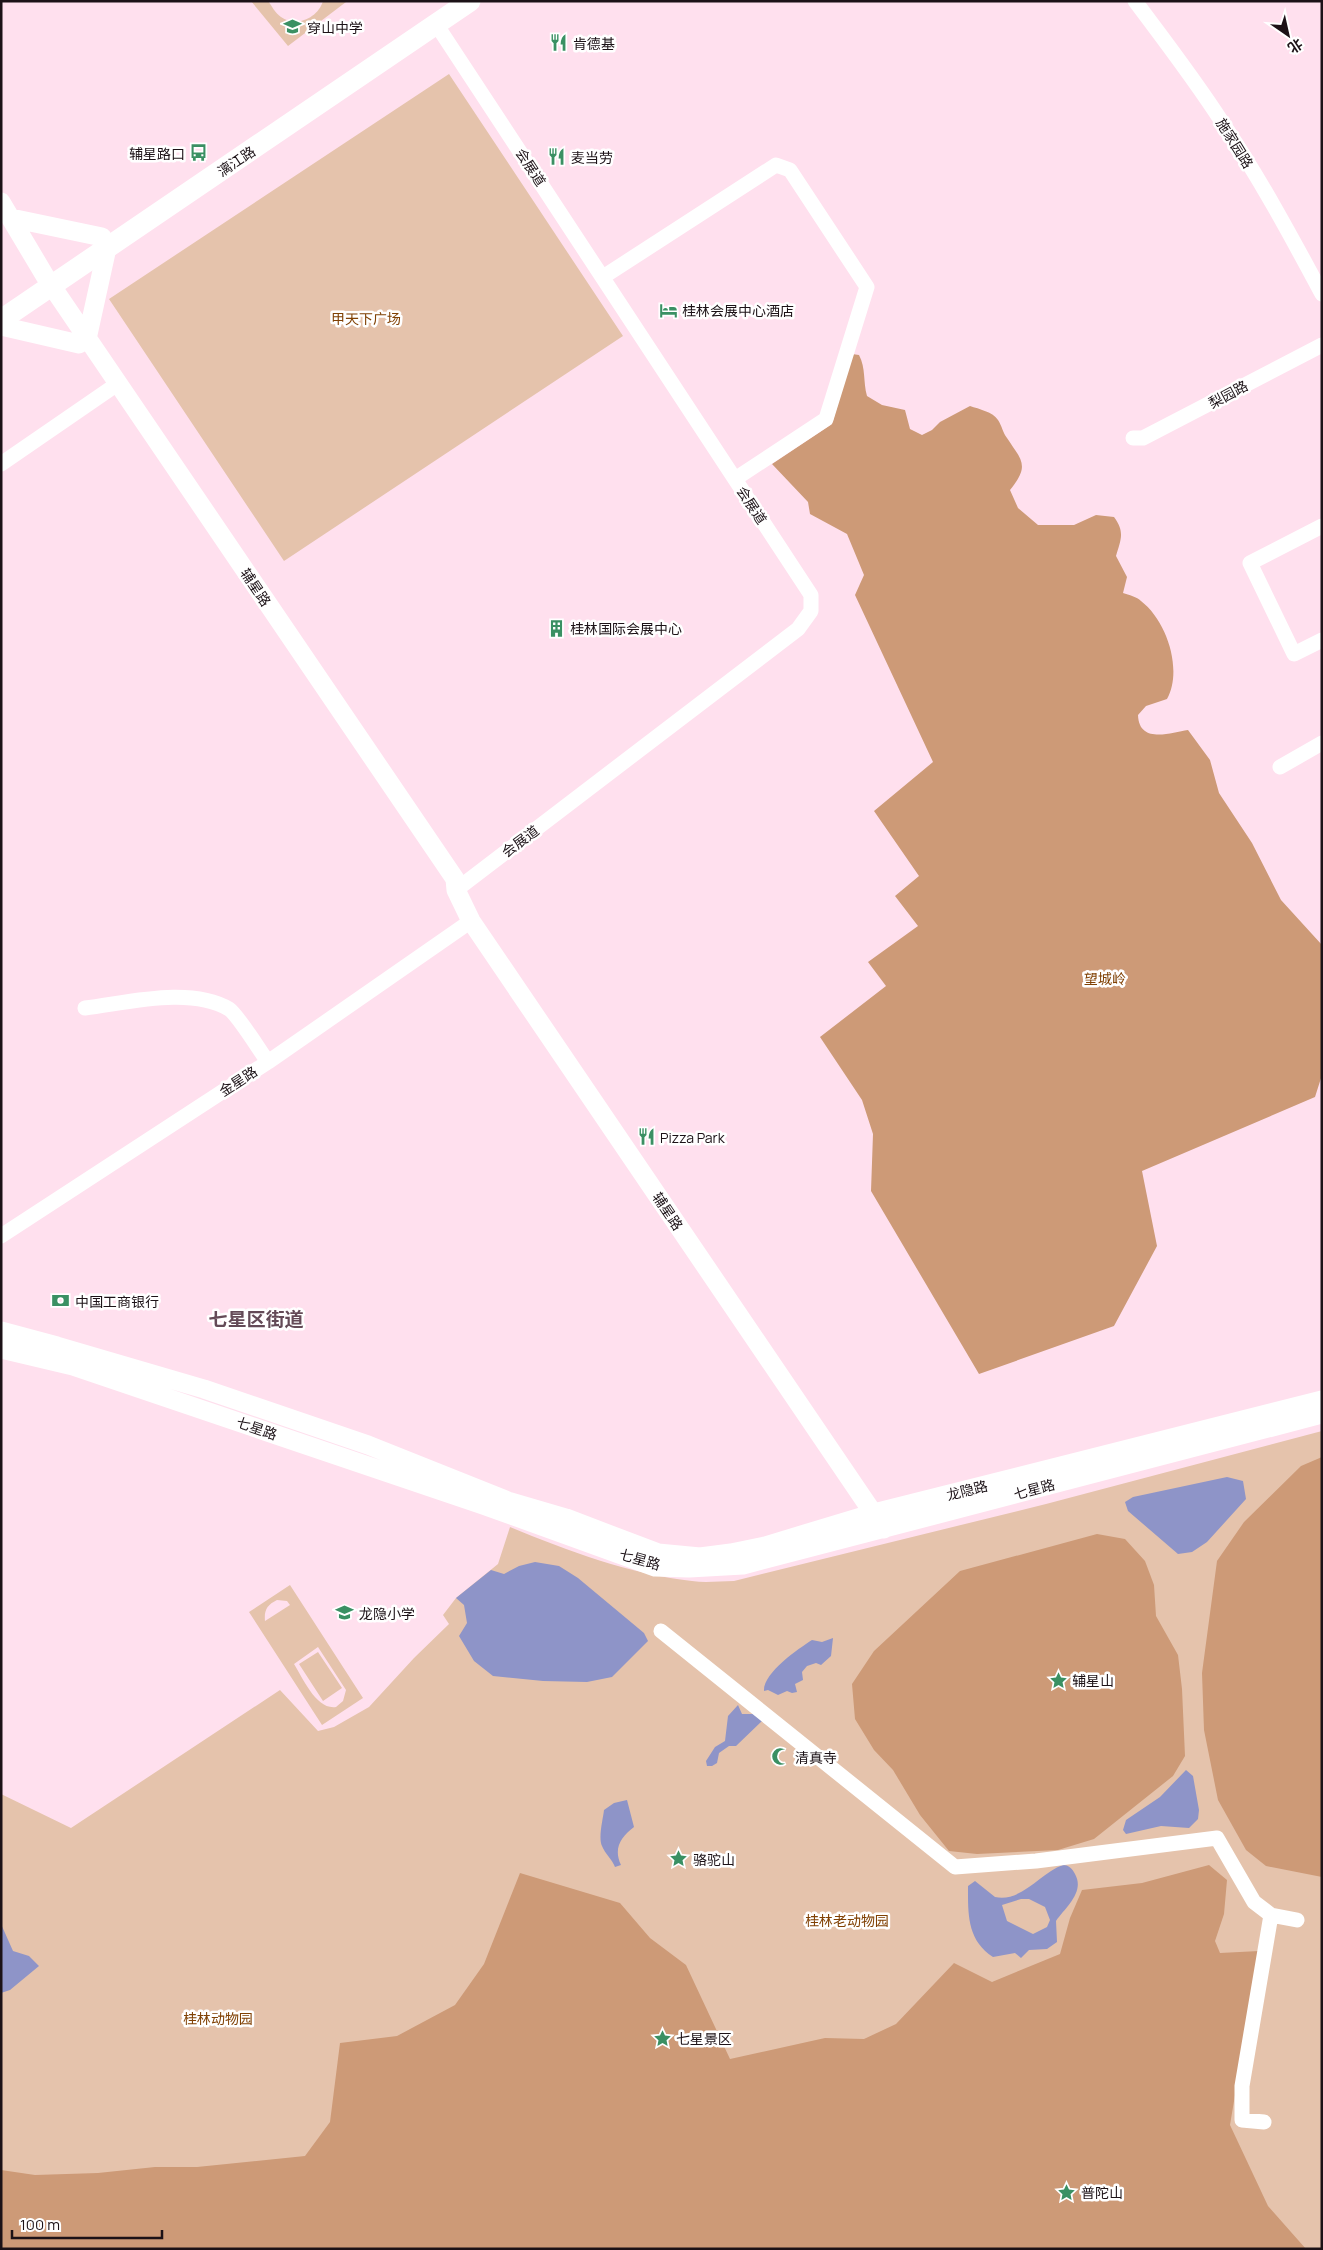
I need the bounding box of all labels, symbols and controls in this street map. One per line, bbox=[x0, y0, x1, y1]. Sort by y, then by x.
north arrow bbox=[1263, 10, 1313, 60]
school or university icon: 穿山中学 bbox=[283, 17, 303, 37]
place label: 穿山中学 bbox=[307, 18, 363, 37]
restaurant icon: 肯德基 bbox=[549, 33, 569, 53]
place label: 肯德基 bbox=[573, 34, 615, 53]
text: 北 bbox=[1284, 34, 1307, 58]
street label: 施家园路 bbox=[1212, 114, 1258, 172]
street label: 漓江路 bbox=[213, 141, 259, 181]
bus stop icon: 辅星路口 bbox=[189, 143, 209, 163]
place label: 辅星路口 bbox=[129, 144, 185, 163]
street label: 会展道 bbox=[512, 144, 550, 190]
restaurant icon: 麦当劳 bbox=[547, 147, 567, 167]
place label: 麦当劳 bbox=[571, 148, 613, 167]
hotel icon: 桂林会展中心酒店 bbox=[658, 300, 678, 320]
place label: 桂林会展中心酒店 bbox=[682, 301, 794, 320]
park label: 甲天下广场 bbox=[331, 309, 401, 328]
street label: 梨园路 bbox=[1205, 376, 1251, 412]
street label: 会展道 bbox=[733, 482, 771, 528]
street label: 辅星路 bbox=[236, 564, 276, 610]
building icon: 桂林国际会展中心 bbox=[546, 618, 566, 638]
place label: 桂林国际会展中心 bbox=[570, 619, 682, 638]
street label: 会展道 bbox=[498, 821, 542, 861]
park label: 望城岭 bbox=[1084, 969, 1126, 988]
street label: 金星路 bbox=[215, 1062, 261, 1100]
restaurant icon: Pizza Park bbox=[636, 1127, 656, 1147]
place label: Pizza Park bbox=[660, 1128, 726, 1147]
street label: 辅星路 bbox=[648, 1188, 688, 1234]
bank icon: 中国工商银行 bbox=[51, 1291, 71, 1311]
place label: 中国工商银行 bbox=[75, 1292, 159, 1311]
district label: 七星区街道 bbox=[208, 1306, 304, 1332]
street label: 七星路 bbox=[234, 1412, 280, 1444]
street label: 七星路 bbox=[1011, 1474, 1057, 1504]
street label: 龙隐路 bbox=[944, 1476, 990, 1504]
street label: 七星路 bbox=[617, 1544, 663, 1574]
school or university icon: 龙隐小学 bbox=[335, 1603, 355, 1623]
place label: 龙隐小学 bbox=[359, 1604, 415, 1623]
place icon: 辅星山 bbox=[1048, 1670, 1068, 1690]
place label: 辅星山 bbox=[1072, 1671, 1114, 1690]
mosque icon: 清真寺 bbox=[771, 1747, 791, 1767]
place label: 清真寺 bbox=[795, 1748, 837, 1767]
place icon: 骆驼山 bbox=[669, 1849, 689, 1869]
place label: 骆驼山 bbox=[693, 1850, 735, 1869]
park label: 桂林老动物园 bbox=[805, 1911, 889, 1930]
park label: 桂林动物园 bbox=[183, 2009, 253, 2028]
place icon: 七星景区 bbox=[652, 2028, 672, 2048]
place label: 七星景区 bbox=[676, 2029, 732, 2048]
place icon: 普陀山 bbox=[1057, 2182, 1077, 2202]
place label: 普陀山 bbox=[1081, 2183, 1123, 2202]
scale bar bbox=[12, 2208, 162, 2240]
text: 100 m bbox=[20, 2214, 60, 2235]

